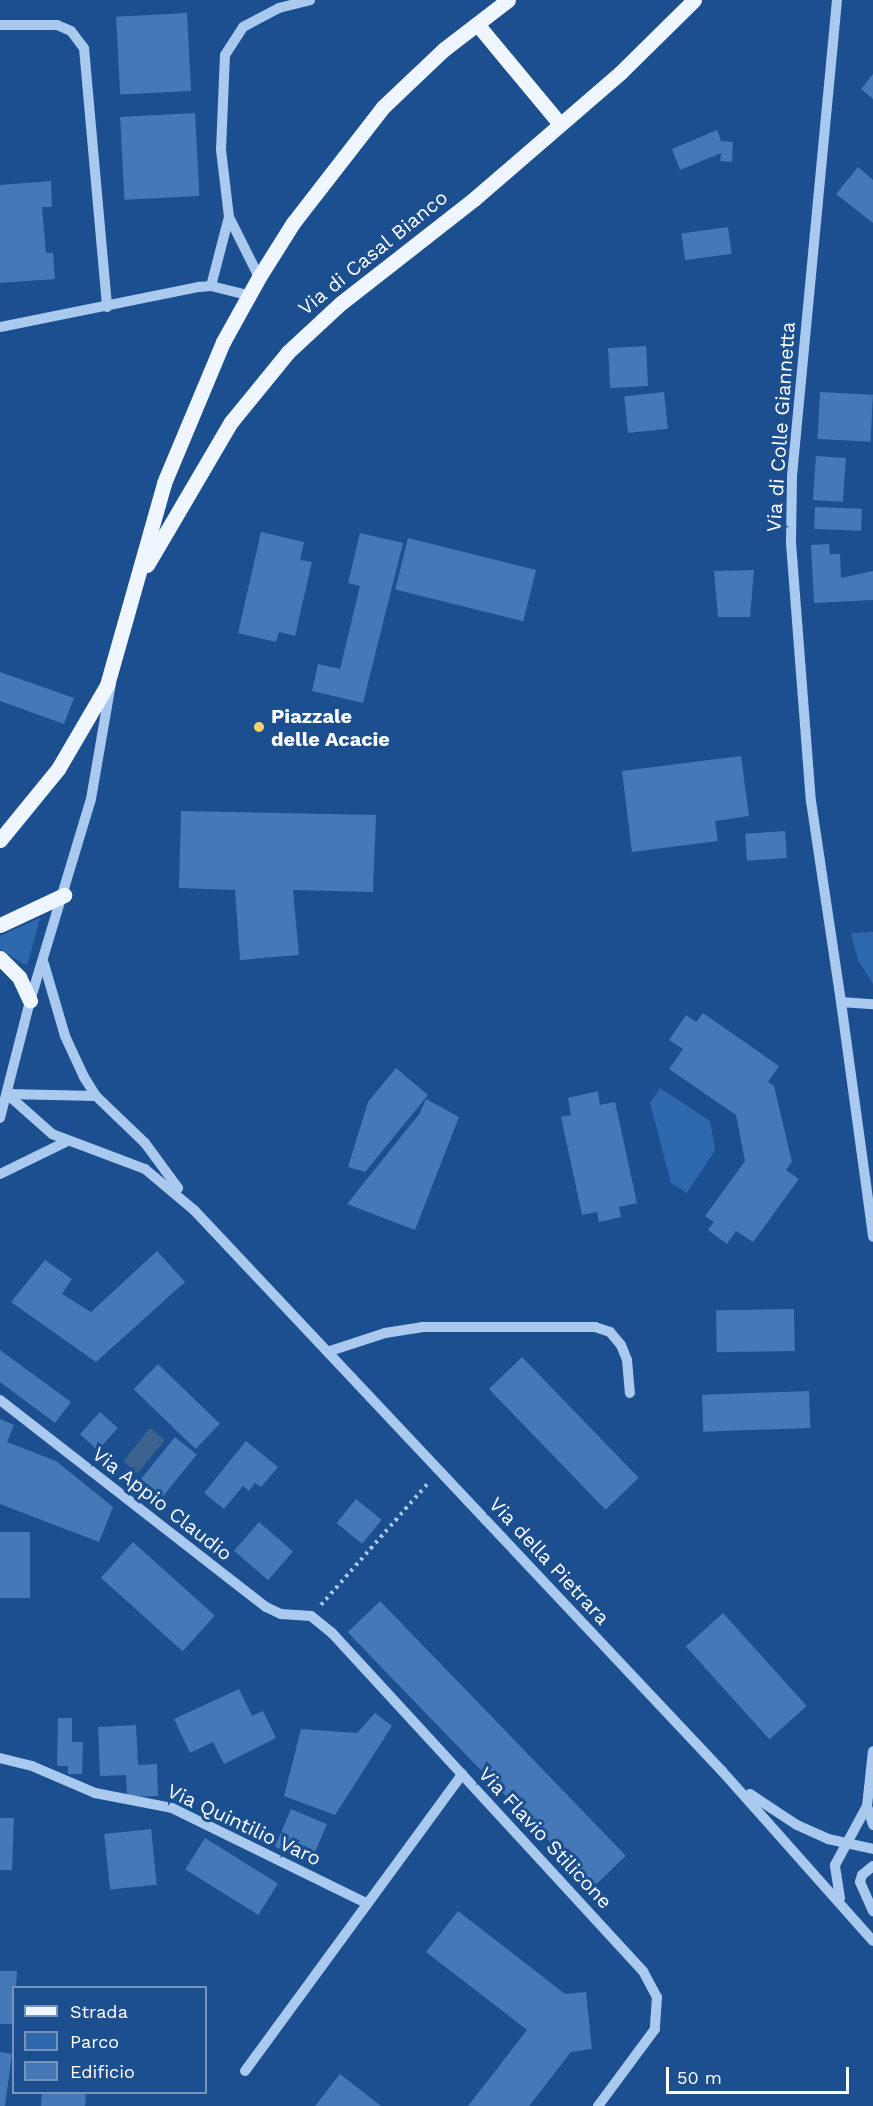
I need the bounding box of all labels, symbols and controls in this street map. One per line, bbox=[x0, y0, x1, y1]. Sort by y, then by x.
street label: Via di Casal Bianco bbox=[293, 185, 453, 321]
street label: Via di Colle Giannetta bbox=[762, 321, 800, 533]
place label: Piazzale delle Acacie bbox=[271, 704, 390, 751]
marker: Piazzale delle Acacie bbox=[252, 720, 266, 734]
street label: Via Appio Claudio bbox=[87, 1442, 237, 1566]
street label: Via della Pietrara bbox=[483, 1492, 615, 1630]
street label: Via Flavio Stilicone bbox=[473, 1762, 617, 1914]
street label: Via Quintilio Varo bbox=[163, 1779, 325, 1871]
legend bbox=[12, 1986, 207, 2094]
text: Strada bbox=[70, 2001, 128, 2022]
text: Parco bbox=[70, 2031, 119, 2052]
scale bar bbox=[669, 2055, 852, 2093]
text: Edificio bbox=[70, 2061, 135, 2082]
text: 50 m bbox=[677, 2067, 722, 2088]

